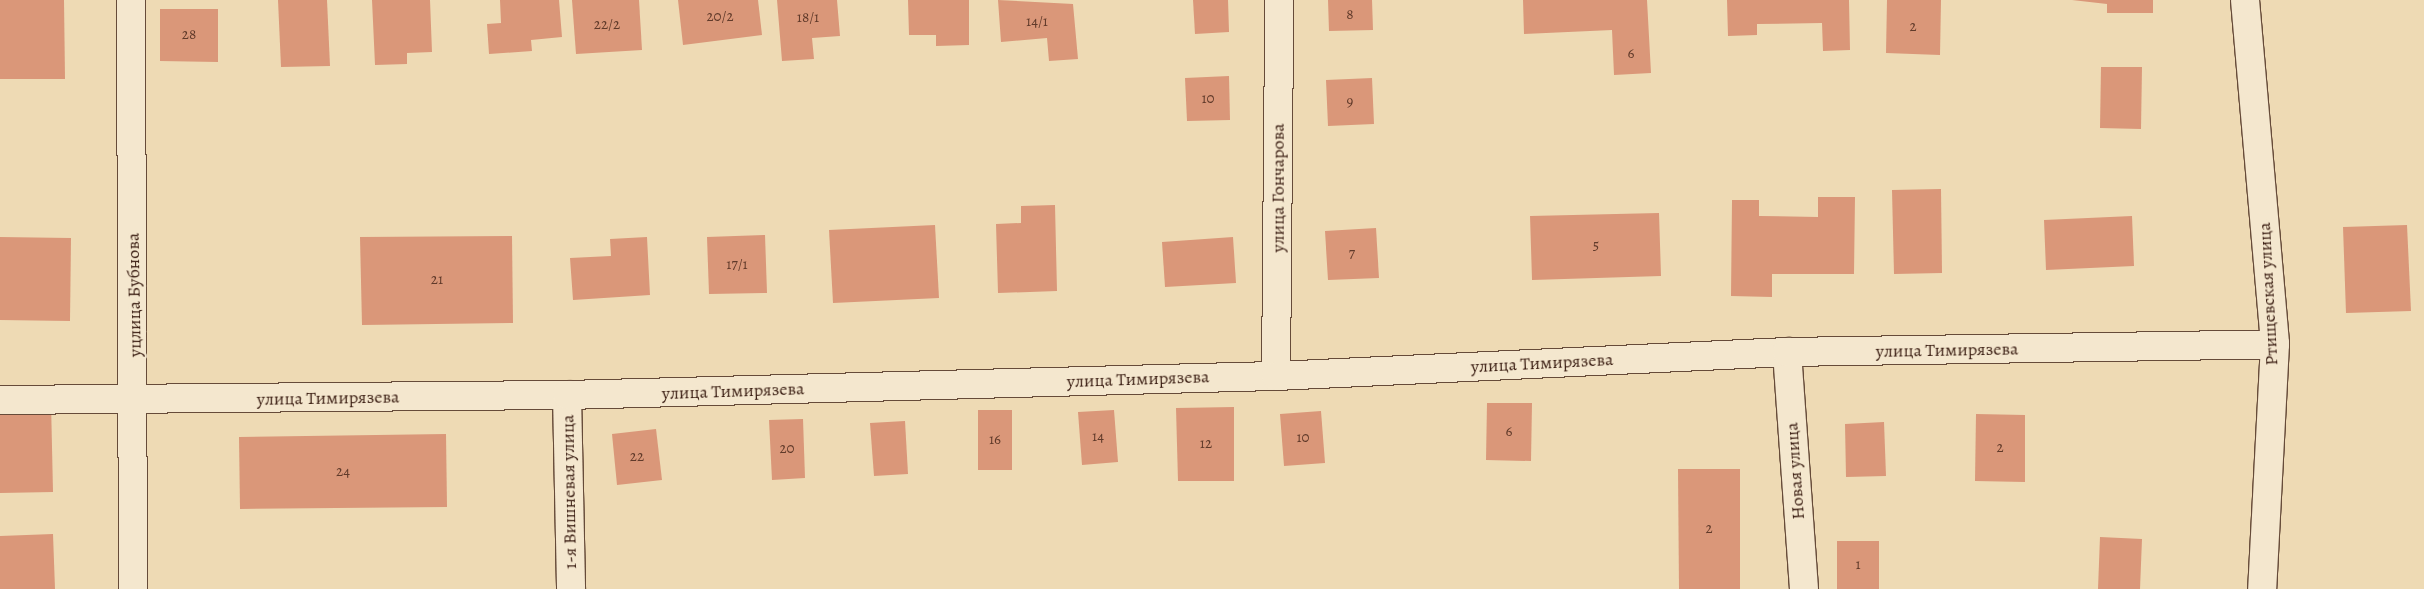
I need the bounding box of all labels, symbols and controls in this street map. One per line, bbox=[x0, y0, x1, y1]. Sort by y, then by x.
house number: 8 bbox=[1346, 6, 1354, 24]
house number: 20/2 bbox=[706, 8, 734, 26]
house number: 18/1 bbox=[797, 9, 819, 27]
house number: 14/1 bbox=[1026, 13, 1048, 31]
house number: 22/2 bbox=[594, 16, 620, 34]
house number: 2 bbox=[1909, 18, 1917, 36]
house number: 28 bbox=[182, 26, 196, 44]
house number: 6 bbox=[1628, 45, 1634, 63]
house number: 10 bbox=[1201, 90, 1215, 108]
house number: 9 bbox=[1347, 93, 1353, 111]
street label: улица Гончарова bbox=[1267, 123, 1289, 253]
street label: Ртищевская улица bbox=[2253, 222, 2283, 366]
street label: уцлица Бубнова bbox=[122, 233, 146, 357]
house number: 5 bbox=[1593, 237, 1599, 255]
house number: 7 bbox=[1349, 245, 1355, 263]
house number: 17/1 bbox=[726, 256, 748, 274]
house number: 21 bbox=[431, 271, 443, 289]
street label: улица Тимирязева bbox=[1876, 338, 2018, 362]
street label: улица Тимирязева bbox=[1470, 348, 1614, 378]
street label: улица Тимирязева bbox=[1066, 366, 1210, 392]
street label: улица Тимирязева bbox=[661, 378, 805, 404]
street label: улица Тимирязева bbox=[257, 386, 399, 410]
street label: 1-я Вишневая улица bbox=[557, 415, 581, 569]
street label: Новая улица bbox=[1781, 422, 1809, 520]
house number: 6 bbox=[1506, 423, 1512, 441]
house number: 14 bbox=[1092, 428, 1104, 446]
house number: 10 bbox=[1296, 429, 1310, 447]
house number: 16 bbox=[989, 431, 1001, 449]
house number: 12 bbox=[1200, 435, 1212, 453]
house number: 2 bbox=[1996, 439, 2004, 457]
house number: 20 bbox=[779, 440, 795, 458]
house number: 22 bbox=[630, 448, 644, 466]
house number: 24 bbox=[336, 463, 350, 481]
house number: 2 bbox=[1705, 520, 1713, 538]
house number: 1 bbox=[1855, 556, 1861, 574]

